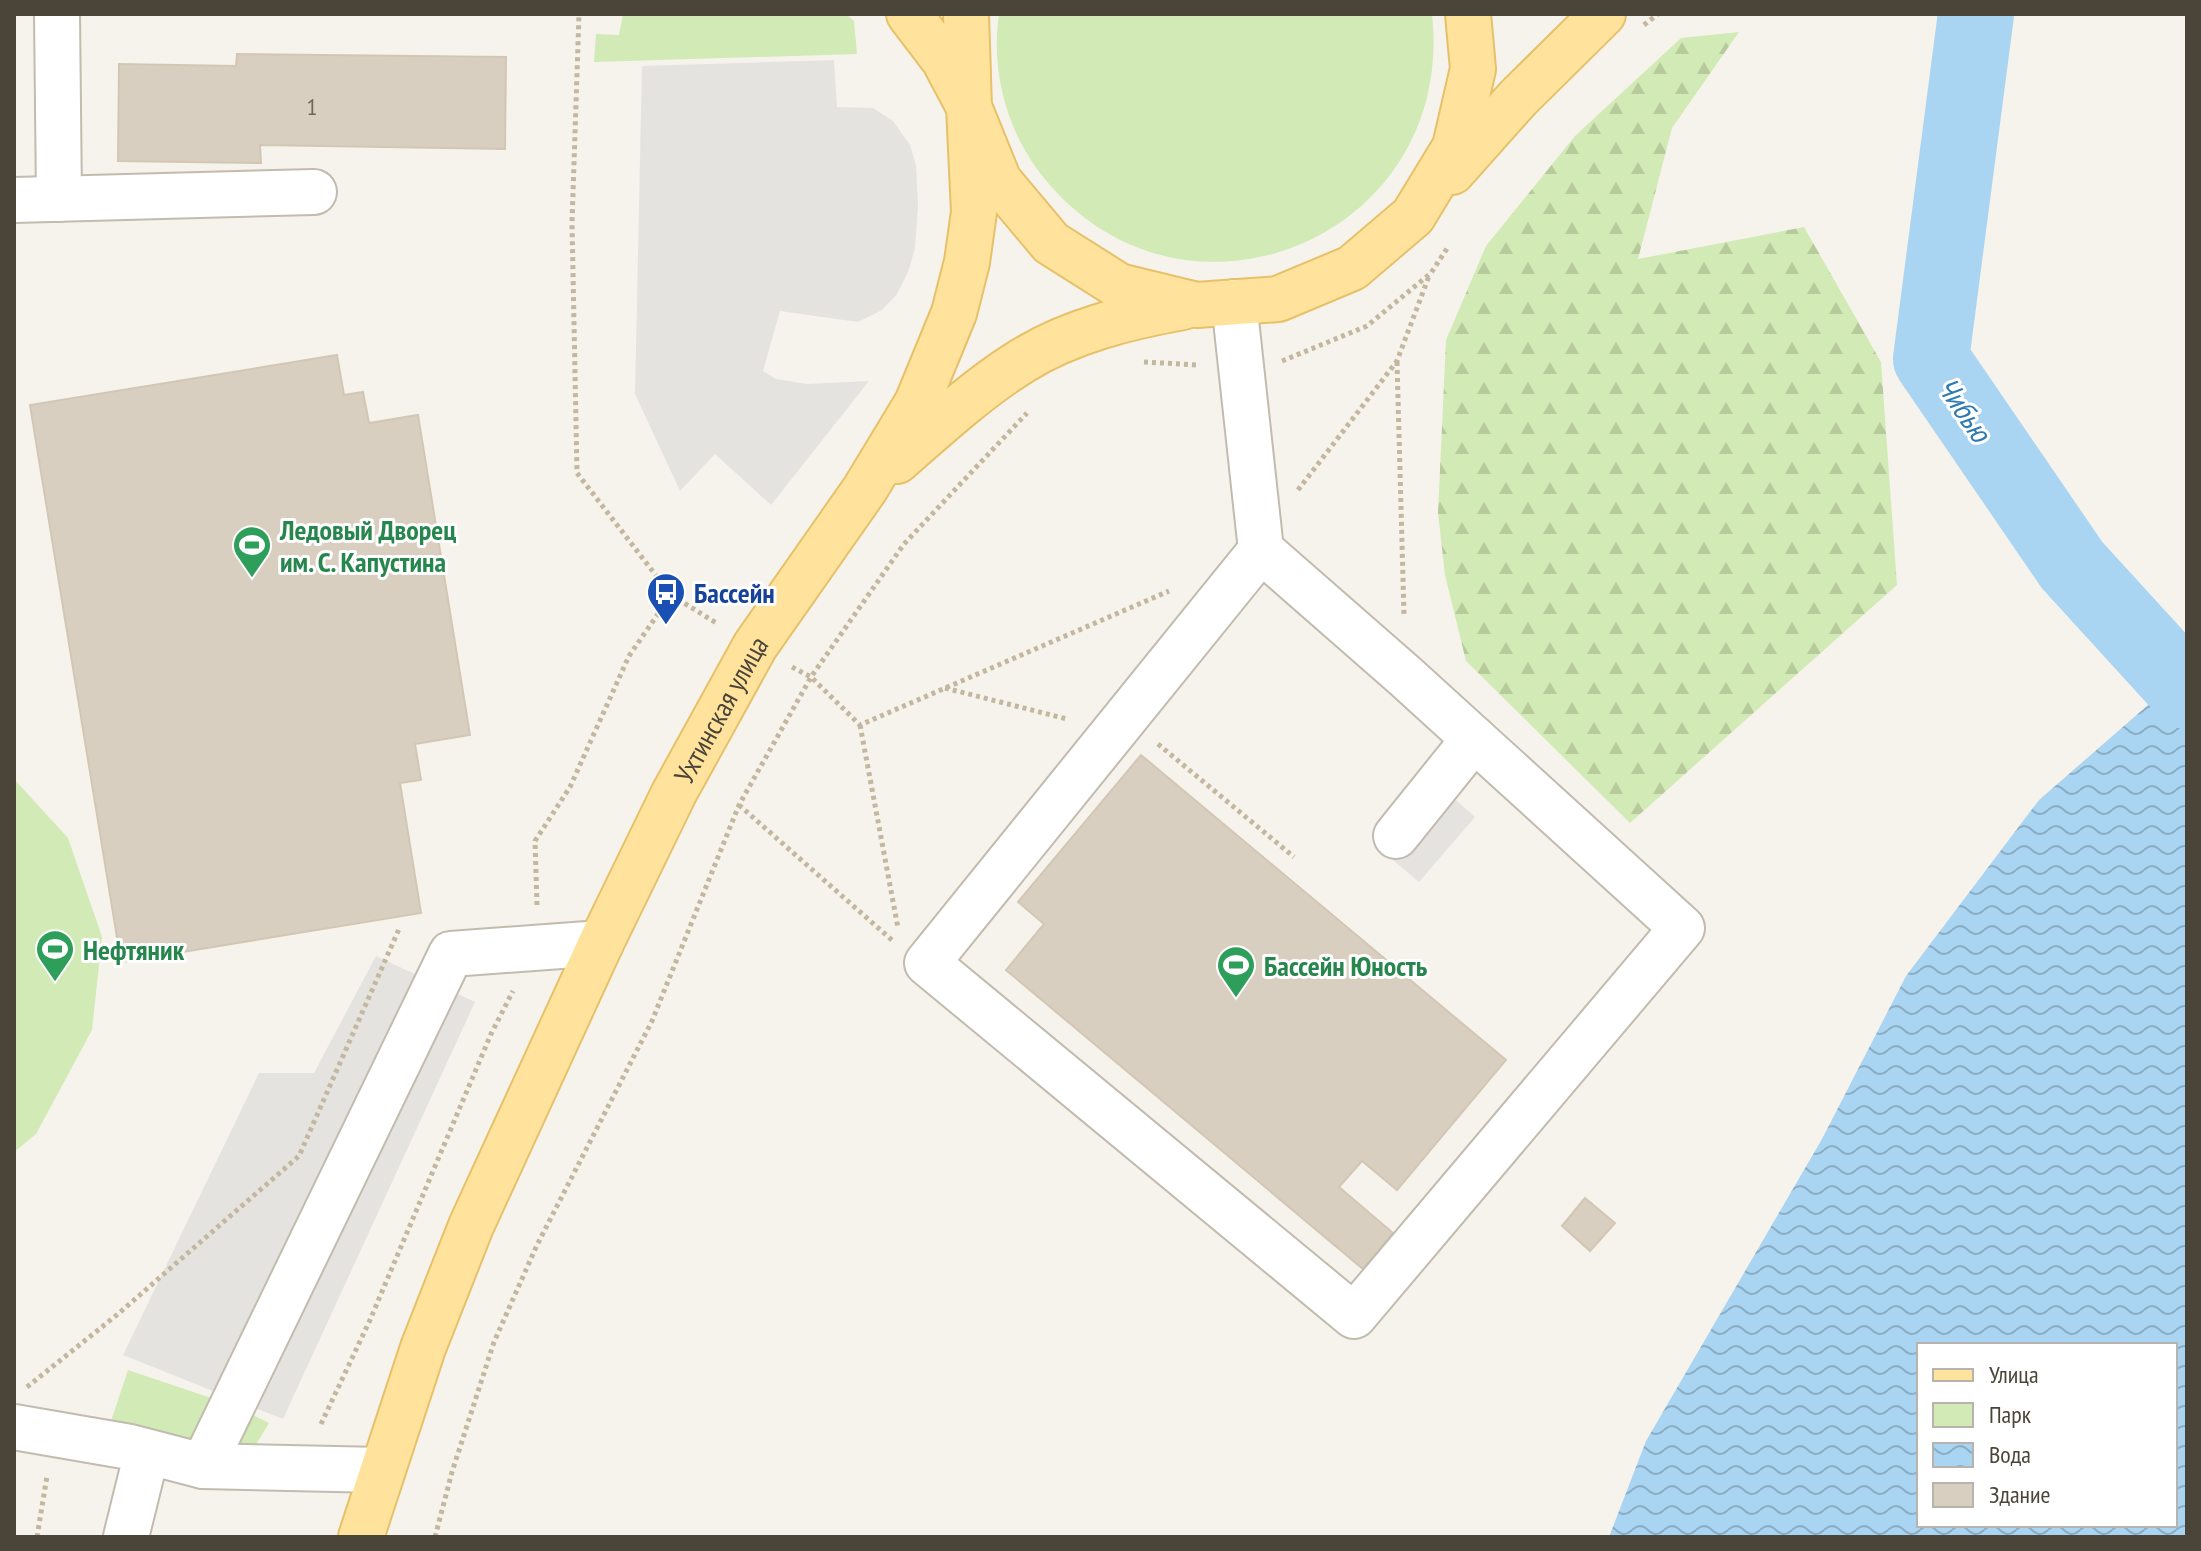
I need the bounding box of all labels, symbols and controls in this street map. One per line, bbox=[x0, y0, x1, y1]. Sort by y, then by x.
house number: 1 bbox=[307, 91, 317, 122]
water label: Чибью bbox=[1929, 369, 2002, 451]
place label: Ледовый Дворец им. С. Капустина bbox=[279, 511, 456, 580]
sports icon: Ледовый Дворец им. С. Капустина bbox=[231, 524, 273, 579]
bus stop icon: Бассейн bbox=[645, 571, 687, 626]
place label: Бассейн bbox=[694, 574, 775, 611]
street label: Ухтинская улица bbox=[665, 628, 775, 789]
sports icon: Нефтяник bbox=[34, 928, 76, 983]
place label: Нефтяник bbox=[83, 931, 185, 968]
sports icon: Бассейн Юность bbox=[1215, 944, 1257, 999]
place label: Бассейн Юность bbox=[1264, 947, 1428, 984]
legend bbox=[1917, 1343, 2177, 1527]
text: Улица bbox=[1989, 1359, 2039, 1390]
text: Парк bbox=[1989, 1399, 2032, 1430]
text: Вода bbox=[1989, 1439, 2031, 1470]
text: Здание bbox=[1989, 1479, 2050, 1510]

